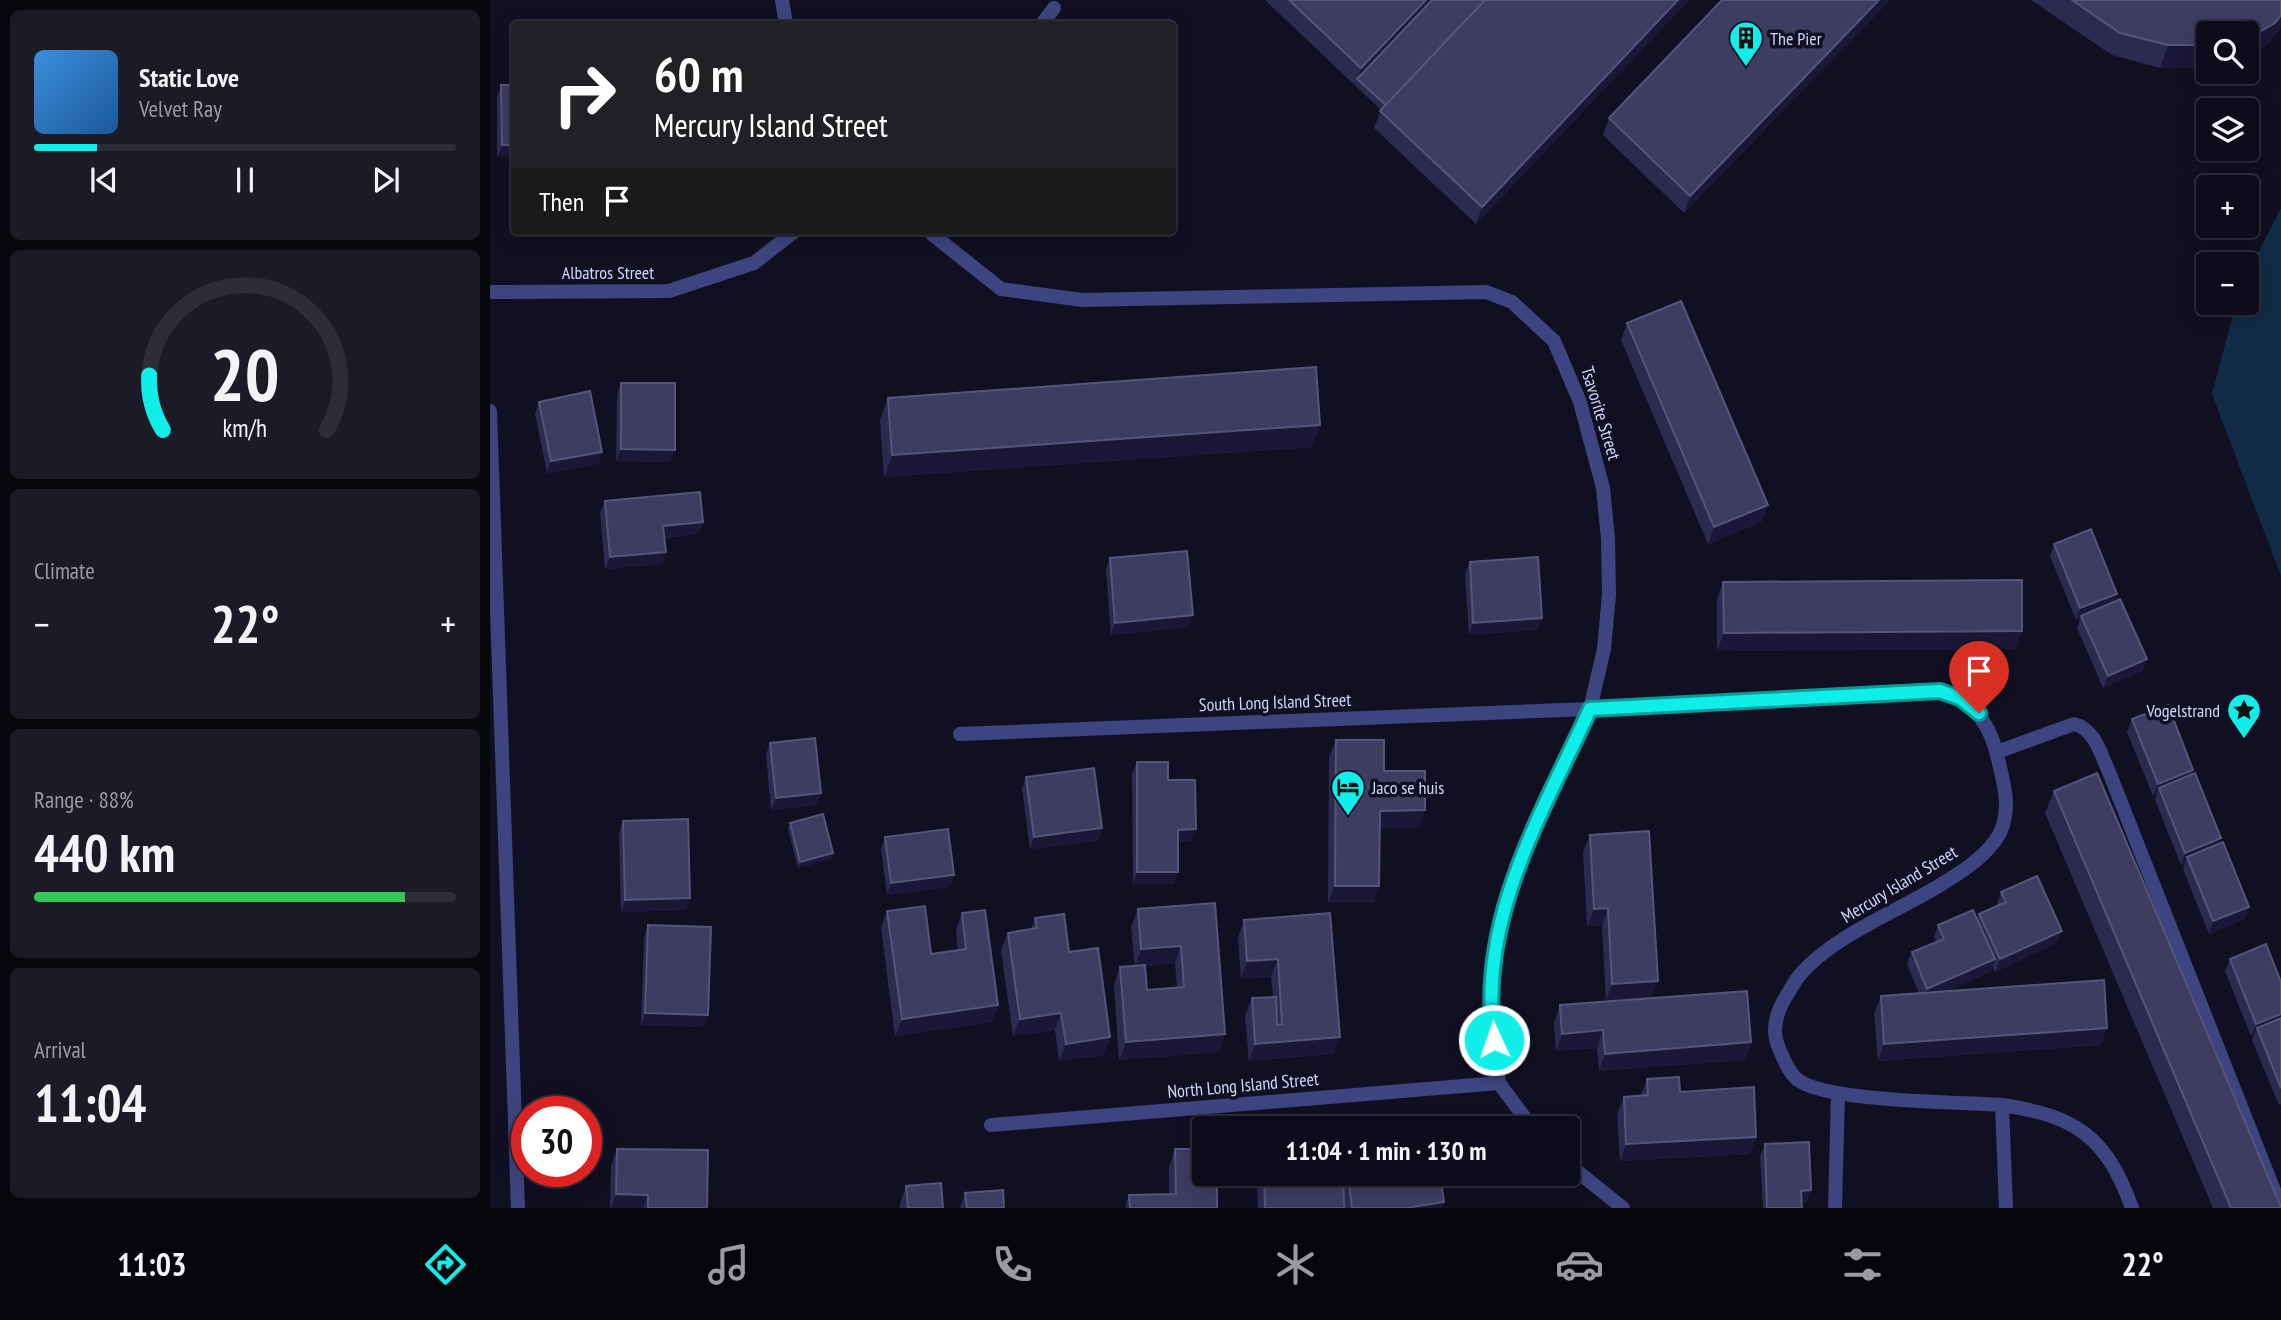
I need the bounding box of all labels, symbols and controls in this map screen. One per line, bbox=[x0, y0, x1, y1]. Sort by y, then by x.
building icon: The Pier bbox=[1727, 19, 1765, 68]
map controls bbox=[2196, 21, 2259, 315]
button: search bbox=[2196, 21, 2259, 84]
place label: The Pier bbox=[1770, 27, 1822, 50]
text: 60 m bbox=[654, 42, 743, 106]
icon: right bbox=[539, 49, 630, 140]
text: Static Love bbox=[139, 61, 239, 94]
text: Velvet Ray bbox=[139, 94, 222, 123]
button: layers bbox=[2196, 98, 2259, 161]
text: Mercury Island Street bbox=[654, 104, 888, 146]
icon: previous bbox=[85, 161, 123, 199]
icon: pause bbox=[226, 161, 264, 199]
icon: next bbox=[367, 161, 405, 199]
button: + bbox=[2196, 175, 2259, 238]
icon: arrive bbox=[598, 182, 636, 220]
text: Then bbox=[539, 185, 584, 218]
button: − bbox=[2196, 252, 2259, 315]
street label: Albatros Street bbox=[562, 261, 654, 284]
text: 20 bbox=[210, 327, 280, 421]
street label: Tsavorite Street bbox=[1576, 363, 1626, 463]
text: km/h bbox=[223, 412, 267, 444]
text: Climate bbox=[34, 556, 95, 585]
text: 22° bbox=[211, 590, 279, 657]
text: − bbox=[34, 599, 50, 648]
text: + bbox=[440, 599, 456, 648]
pin bbox=[1949, 641, 2009, 713]
icon: arrive bbox=[1960, 652, 1998, 690]
street label: South Long Island Street bbox=[1198, 688, 1352, 716]
place icon: Vogelstrand bbox=[2225, 691, 2263, 740]
place label: Vogelstrand bbox=[2146, 699, 2220, 722]
hotel icon: Jaco se huis bbox=[1329, 768, 1367, 817]
place label: Jaco se huis bbox=[1371, 776, 1444, 799]
text: Range · 88% bbox=[34, 785, 134, 814]
text: 440 km bbox=[34, 819, 175, 886]
street label: Mercury Island Street bbox=[1837, 840, 1961, 928]
position arrow bbox=[1457, 1003, 1531, 1077]
text: Arrival bbox=[34, 1035, 86, 1064]
street label: North Long Island Street bbox=[1166, 1067, 1320, 1103]
text: 11:04 bbox=[34, 1069, 146, 1136]
speed limit sign: 30 bbox=[511, 1096, 602, 1187]
text: 11:04 · 1 min · 130 m bbox=[1286, 1134, 1486, 1167]
icon: directions bbox=[421, 1240, 470, 1289]
icon: music bbox=[704, 1240, 753, 1289]
icon: phone bbox=[988, 1240, 1037, 1289]
icon: climate bbox=[1271, 1240, 1320, 1289]
icon: car bbox=[1555, 1240, 1604, 1289]
icon: filters bbox=[1838, 1240, 1887, 1289]
text: 11:03 bbox=[117, 1243, 186, 1285]
text: 22° bbox=[2122, 1243, 2164, 1285]

